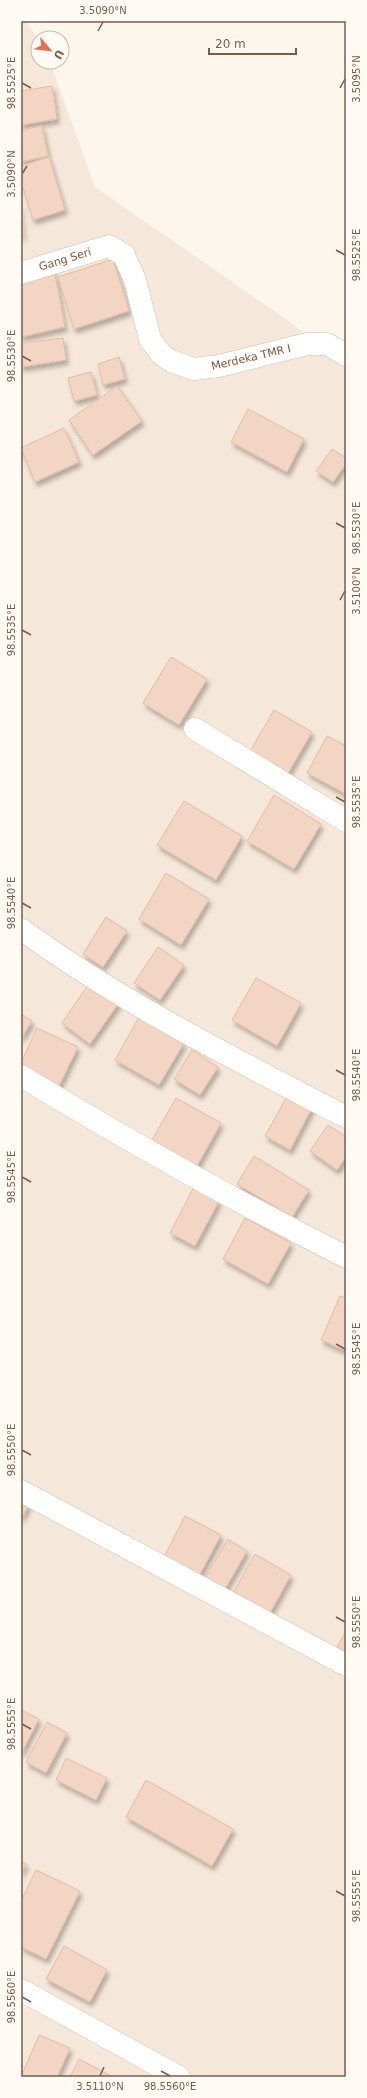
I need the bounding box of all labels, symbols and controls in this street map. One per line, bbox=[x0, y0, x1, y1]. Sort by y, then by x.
text: 3.5090°N bbox=[79, 5, 127, 16]
north arrow bbox=[30, 30, 70, 70]
scale bar bbox=[209, 30, 296, 56]
text: 20 m bbox=[215, 37, 246, 51]
text: U bbox=[51, 47, 66, 61]
text: 3.5095°N bbox=[351, 55, 362, 103]
text: 98.5525°E bbox=[6, 57, 17, 109]
text: 3.5090°N bbox=[6, 150, 17, 198]
text: 98.5525°E bbox=[351, 229, 362, 281]
street label: Gang Seri bbox=[37, 245, 93, 274]
text: 98.5530°E bbox=[6, 330, 17, 382]
street label: Merdeka TMR I bbox=[210, 342, 292, 373]
text: 98.5530°E bbox=[351, 502, 362, 554]
text: 3.5100°N bbox=[351, 567, 362, 615]
text: 98.5535°E bbox=[6, 604, 17, 656]
text: 98.5535°E bbox=[351, 776, 362, 828]
text: 98.5540°E bbox=[6, 877, 17, 929]
text: 98.5540°E bbox=[351, 1049, 362, 1101]
text: 98.5545°E bbox=[6, 1151, 17, 1203]
text: 98.5545°E bbox=[351, 1323, 362, 1375]
text: 98.5550°E bbox=[6, 1424, 17, 1476]
text: 98.5550°E bbox=[351, 1596, 362, 1648]
text: 98.5555°E bbox=[6, 1698, 17, 1750]
text: 98.5555°E bbox=[351, 1870, 362, 1922]
text: 98.5560°E bbox=[6, 1971, 17, 2023]
text: 3.5110°N bbox=[76, 2081, 124, 2092]
text: 98.5560°E bbox=[144, 2081, 196, 2092]

